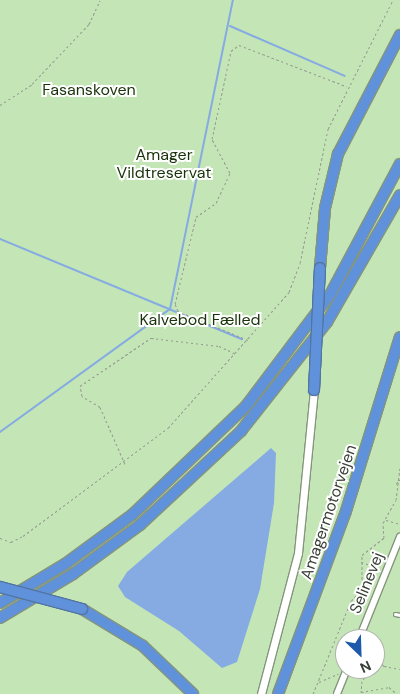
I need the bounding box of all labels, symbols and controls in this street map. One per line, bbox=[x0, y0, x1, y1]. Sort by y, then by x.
park label: Fasanskoven bbox=[42, 80, 136, 100]
park label: Amager Vildtreservat bbox=[117, 145, 211, 183]
park label: Kalvebod Fælled bbox=[139, 310, 261, 330]
street label: Amagermotorvejen bbox=[297, 442, 361, 582]
street label: Selinevej bbox=[346, 549, 388, 617]
north arrow bbox=[335, 629, 385, 679]
text: N bbox=[357, 656, 374, 677]

